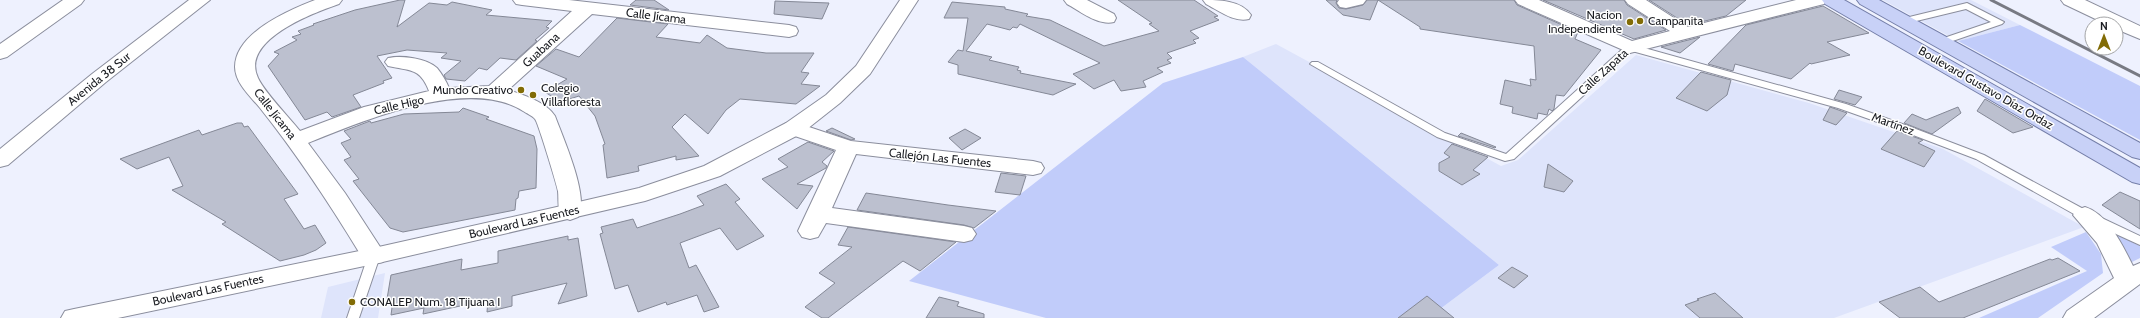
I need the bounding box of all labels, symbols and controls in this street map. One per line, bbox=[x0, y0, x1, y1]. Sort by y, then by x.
street label: Calle Jícama bbox=[625, 4, 687, 27]
place label: Nacion Independiente bbox=[1548, 7, 1622, 36]
place label: Campanita bbox=[1648, 13, 1703, 28]
marker: Campanita bbox=[1635, 16, 1645, 26]
north arrow bbox=[2084, 16, 2124, 56]
marker: Nacion Independiente bbox=[1625, 17, 1635, 27]
text: N bbox=[2100, 19, 2108, 33]
street label: Guabana bbox=[519, 29, 563, 70]
street label: Boulevard Gustavo Díaz Ordaz bbox=[1916, 43, 2057, 133]
street label: Calle Zapata bbox=[1575, 45, 1631, 98]
street label: Avenida 38 Sur bbox=[64, 48, 133, 109]
place label: Colegio Villafloresta bbox=[541, 80, 601, 109]
place label: Mundo Creativo bbox=[433, 82, 513, 97]
street label: Calle Jícama bbox=[251, 85, 300, 142]
marker: Mundo Creativo bbox=[516, 85, 526, 95]
marker: Colegio Villafloresta bbox=[528, 90, 538, 100]
street label: Calle Higo bbox=[372, 91, 426, 118]
street label: Martínez bbox=[1870, 109, 1917, 138]
street label: Callejón Las Fuentes bbox=[888, 145, 992, 170]
street label: Boulevard Las Fuentes bbox=[467, 201, 581, 242]
street label: Boulevard Las Fuentes bbox=[151, 270, 265, 309]
place label: CONALEP Num. 18 Tijuana I bbox=[360, 294, 500, 309]
marker: CONALEP Num. 18 Tijuana I bbox=[347, 297, 357, 307]

